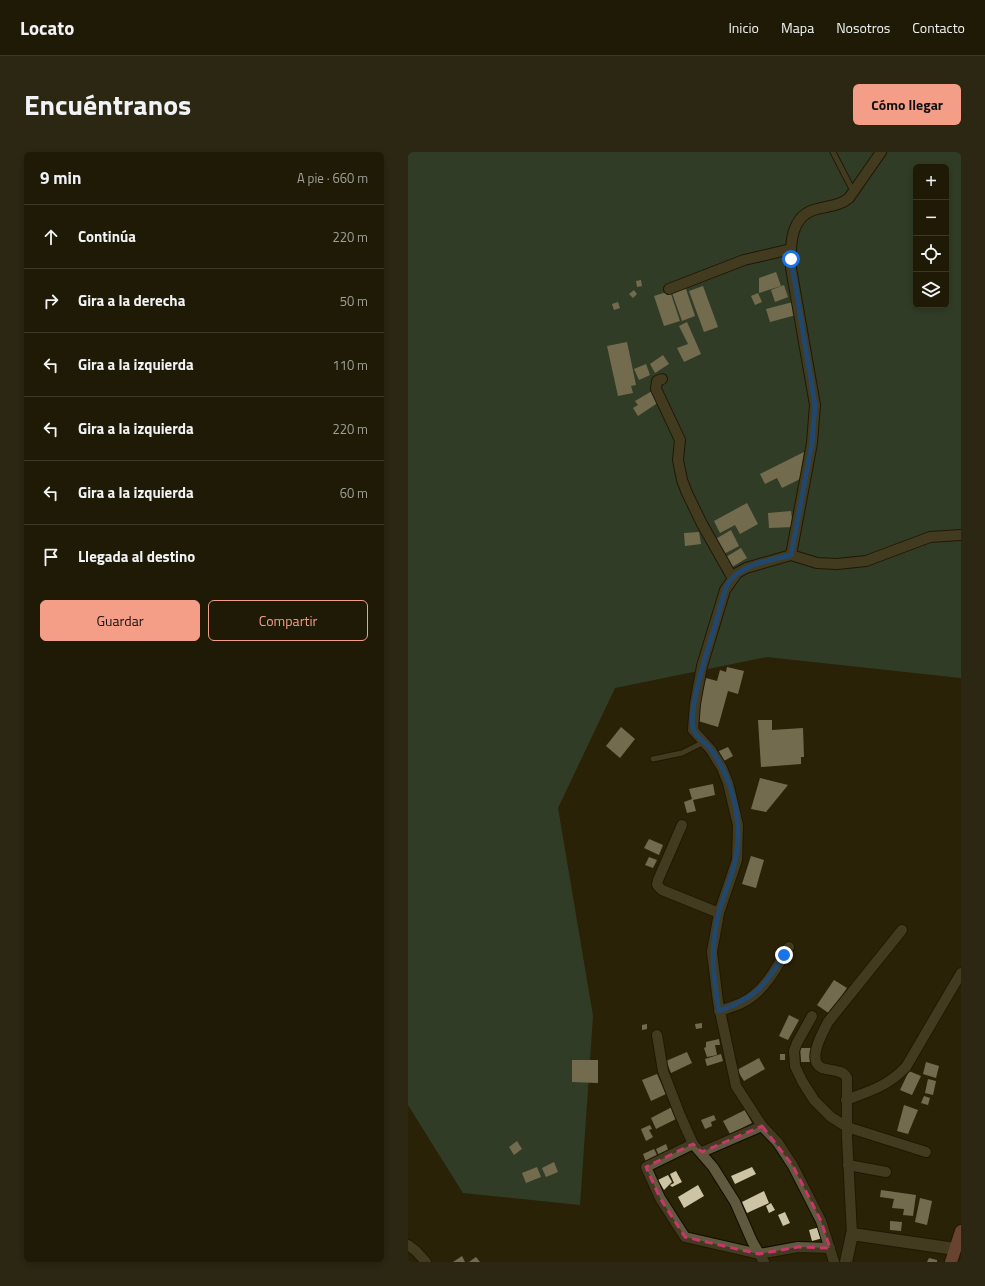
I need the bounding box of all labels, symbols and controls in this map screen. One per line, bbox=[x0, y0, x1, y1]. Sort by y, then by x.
text: Locato bbox=[20, 13, 74, 42]
text: Inicio bbox=[728, 17, 759, 38]
text: Mapa bbox=[781, 17, 814, 38]
text: Nosotros bbox=[836, 17, 890, 38]
text: Contacto bbox=[912, 17, 965, 38]
text: Encuéntranos bbox=[24, 83, 191, 126]
button: Cómo llegar bbox=[853, 84, 961, 125]
map controls bbox=[913, 164, 949, 308]
button: + bbox=[913, 164, 949, 200]
text: 9 min bbox=[40, 165, 81, 191]
text: A pie · 660 m bbox=[297, 168, 368, 188]
button: − bbox=[913, 200, 949, 236]
text: Continúa bbox=[78, 225, 136, 248]
icon: ahead bbox=[40, 226, 62, 248]
text: 220 m bbox=[332, 227, 368, 247]
button: locate bbox=[913, 236, 949, 272]
route start bbox=[782, 250, 800, 268]
button: layers bbox=[913, 272, 949, 308]
text: Gira a la derecha bbox=[78, 289, 185, 312]
icon: right bbox=[40, 290, 62, 312]
text: 50 m bbox=[340, 291, 368, 311]
text: Gira a la izquierda bbox=[78, 353, 194, 376]
icon: left bbox=[40, 354, 62, 376]
text: 110 m bbox=[332, 355, 368, 375]
text: Gira a la izquierda bbox=[78, 417, 194, 440]
icon: left bbox=[40, 418, 62, 440]
text: 220 m bbox=[332, 419, 368, 439]
text: Gira a la izquierda bbox=[78, 481, 194, 504]
icon: left bbox=[40, 482, 62, 504]
text: 60 m bbox=[340, 483, 368, 503]
text: Llegada al destino bbox=[78, 545, 195, 568]
icon: arrive bbox=[40, 546, 62, 568]
button: Guardar bbox=[40, 600, 200, 641]
button: Compartir bbox=[208, 600, 368, 641]
route end bbox=[775, 946, 793, 964]

